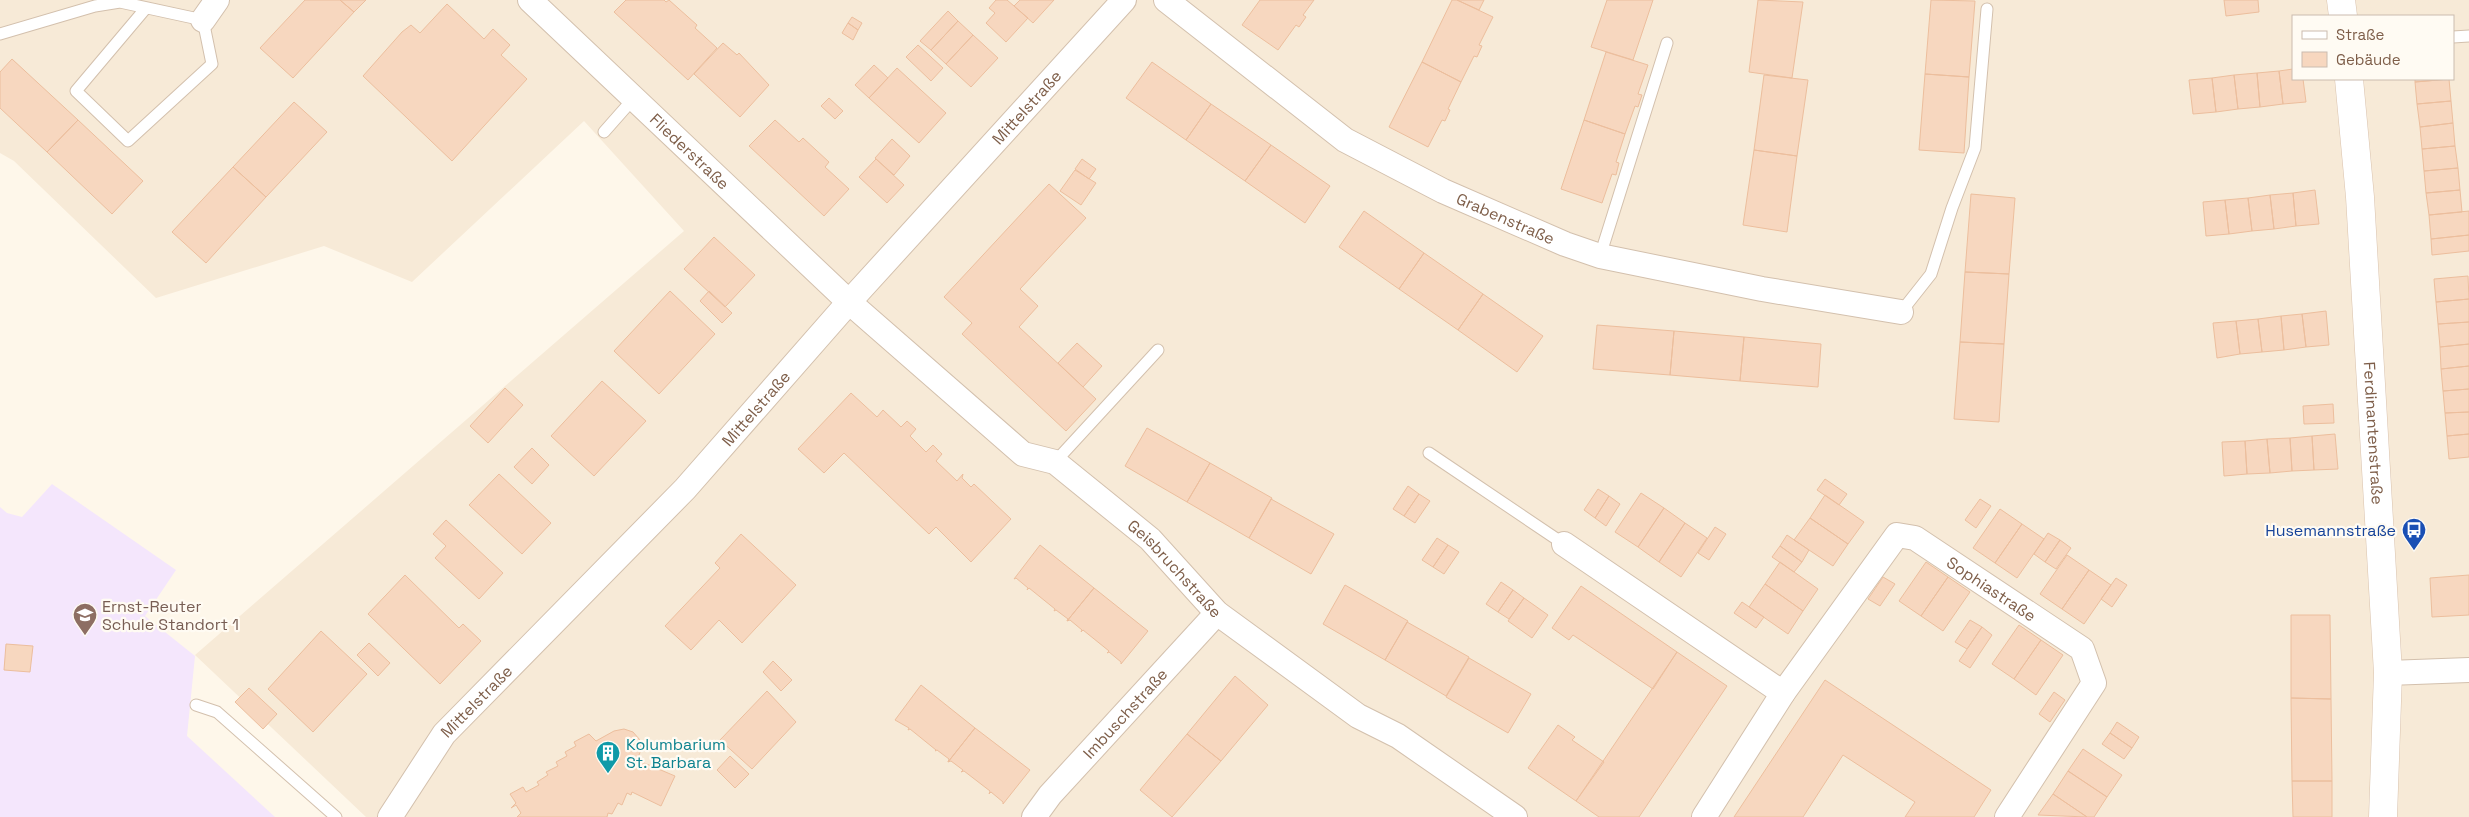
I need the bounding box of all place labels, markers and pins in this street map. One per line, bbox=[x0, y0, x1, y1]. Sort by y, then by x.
bus stop icon: Husemannstraße bbox=[2401, 517, 2427, 551]
place label: Husemannstraße bbox=[2265, 520, 2396, 541]
place label: Ernst-Reuter Schule Standort 1 bbox=[102, 596, 239, 635]
school or university icon: Ernst-Reuter Schule Standort 1 bbox=[72, 602, 98, 636]
place label: Kolumbarium St. Barbara bbox=[626, 734, 726, 773]
building icon: Kolumbarium St. Barbara bbox=[595, 740, 621, 774]

